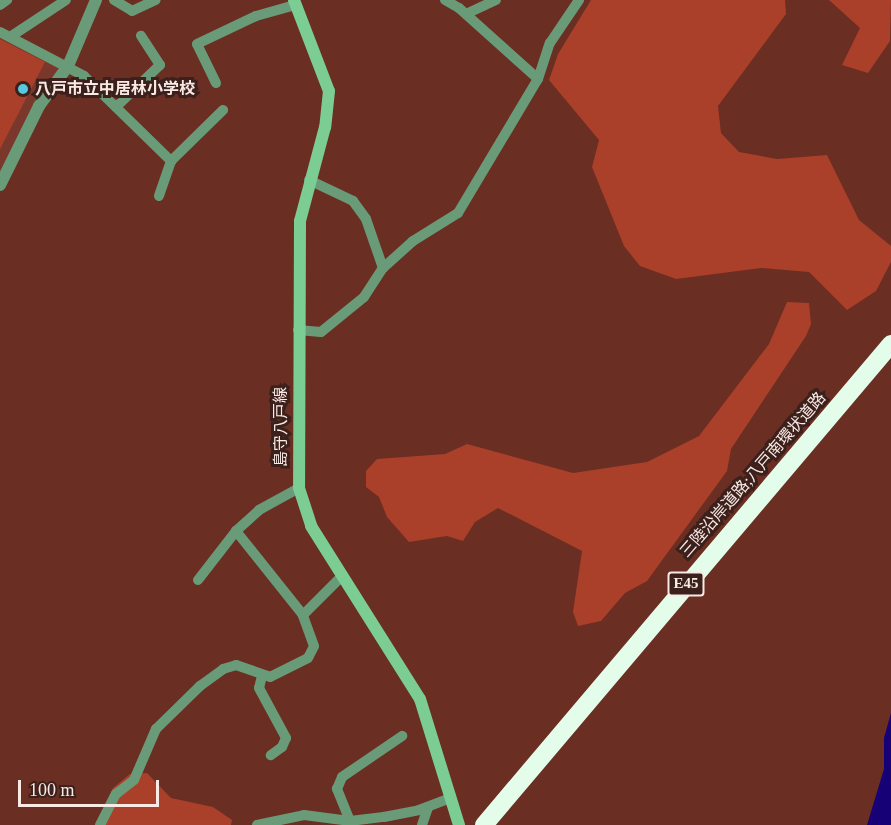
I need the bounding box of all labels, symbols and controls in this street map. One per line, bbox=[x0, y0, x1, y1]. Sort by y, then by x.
place label: 八戸市立中居林小学校 bbox=[35, 79, 195, 99]
marker: 八戸市立中居林小学校 bbox=[16, 82, 30, 96]
street label: 島守八戸線 bbox=[271, 387, 291, 467]
street label: 三陸沿岸道路;八戸南環状道路 bbox=[676, 389, 830, 561]
road number: E45 bbox=[666, 572, 706, 596]
scale bar bbox=[21, 768, 162, 806]
text: 100 m bbox=[29, 780, 75, 800]

